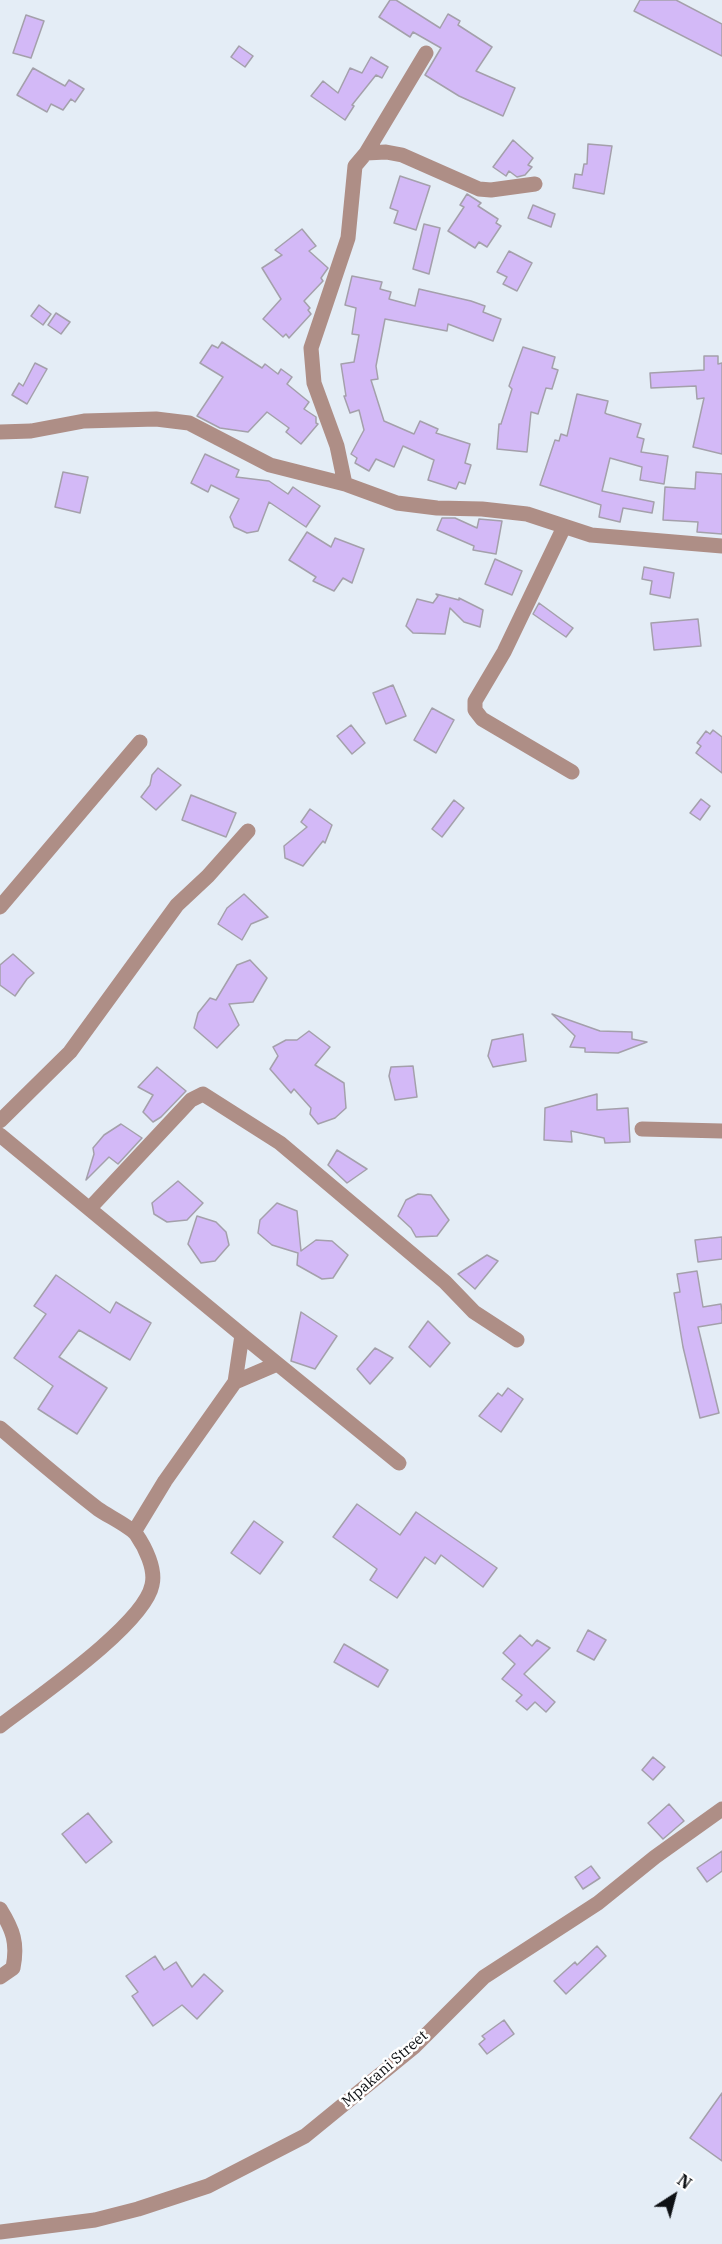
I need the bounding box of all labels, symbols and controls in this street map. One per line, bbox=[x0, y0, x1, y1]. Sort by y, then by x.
street label: Mpakani Street bbox=[339, 2027, 431, 2111]
north arrow bbox=[644, 2166, 704, 2226]
text: N bbox=[674, 2170, 696, 2193]

